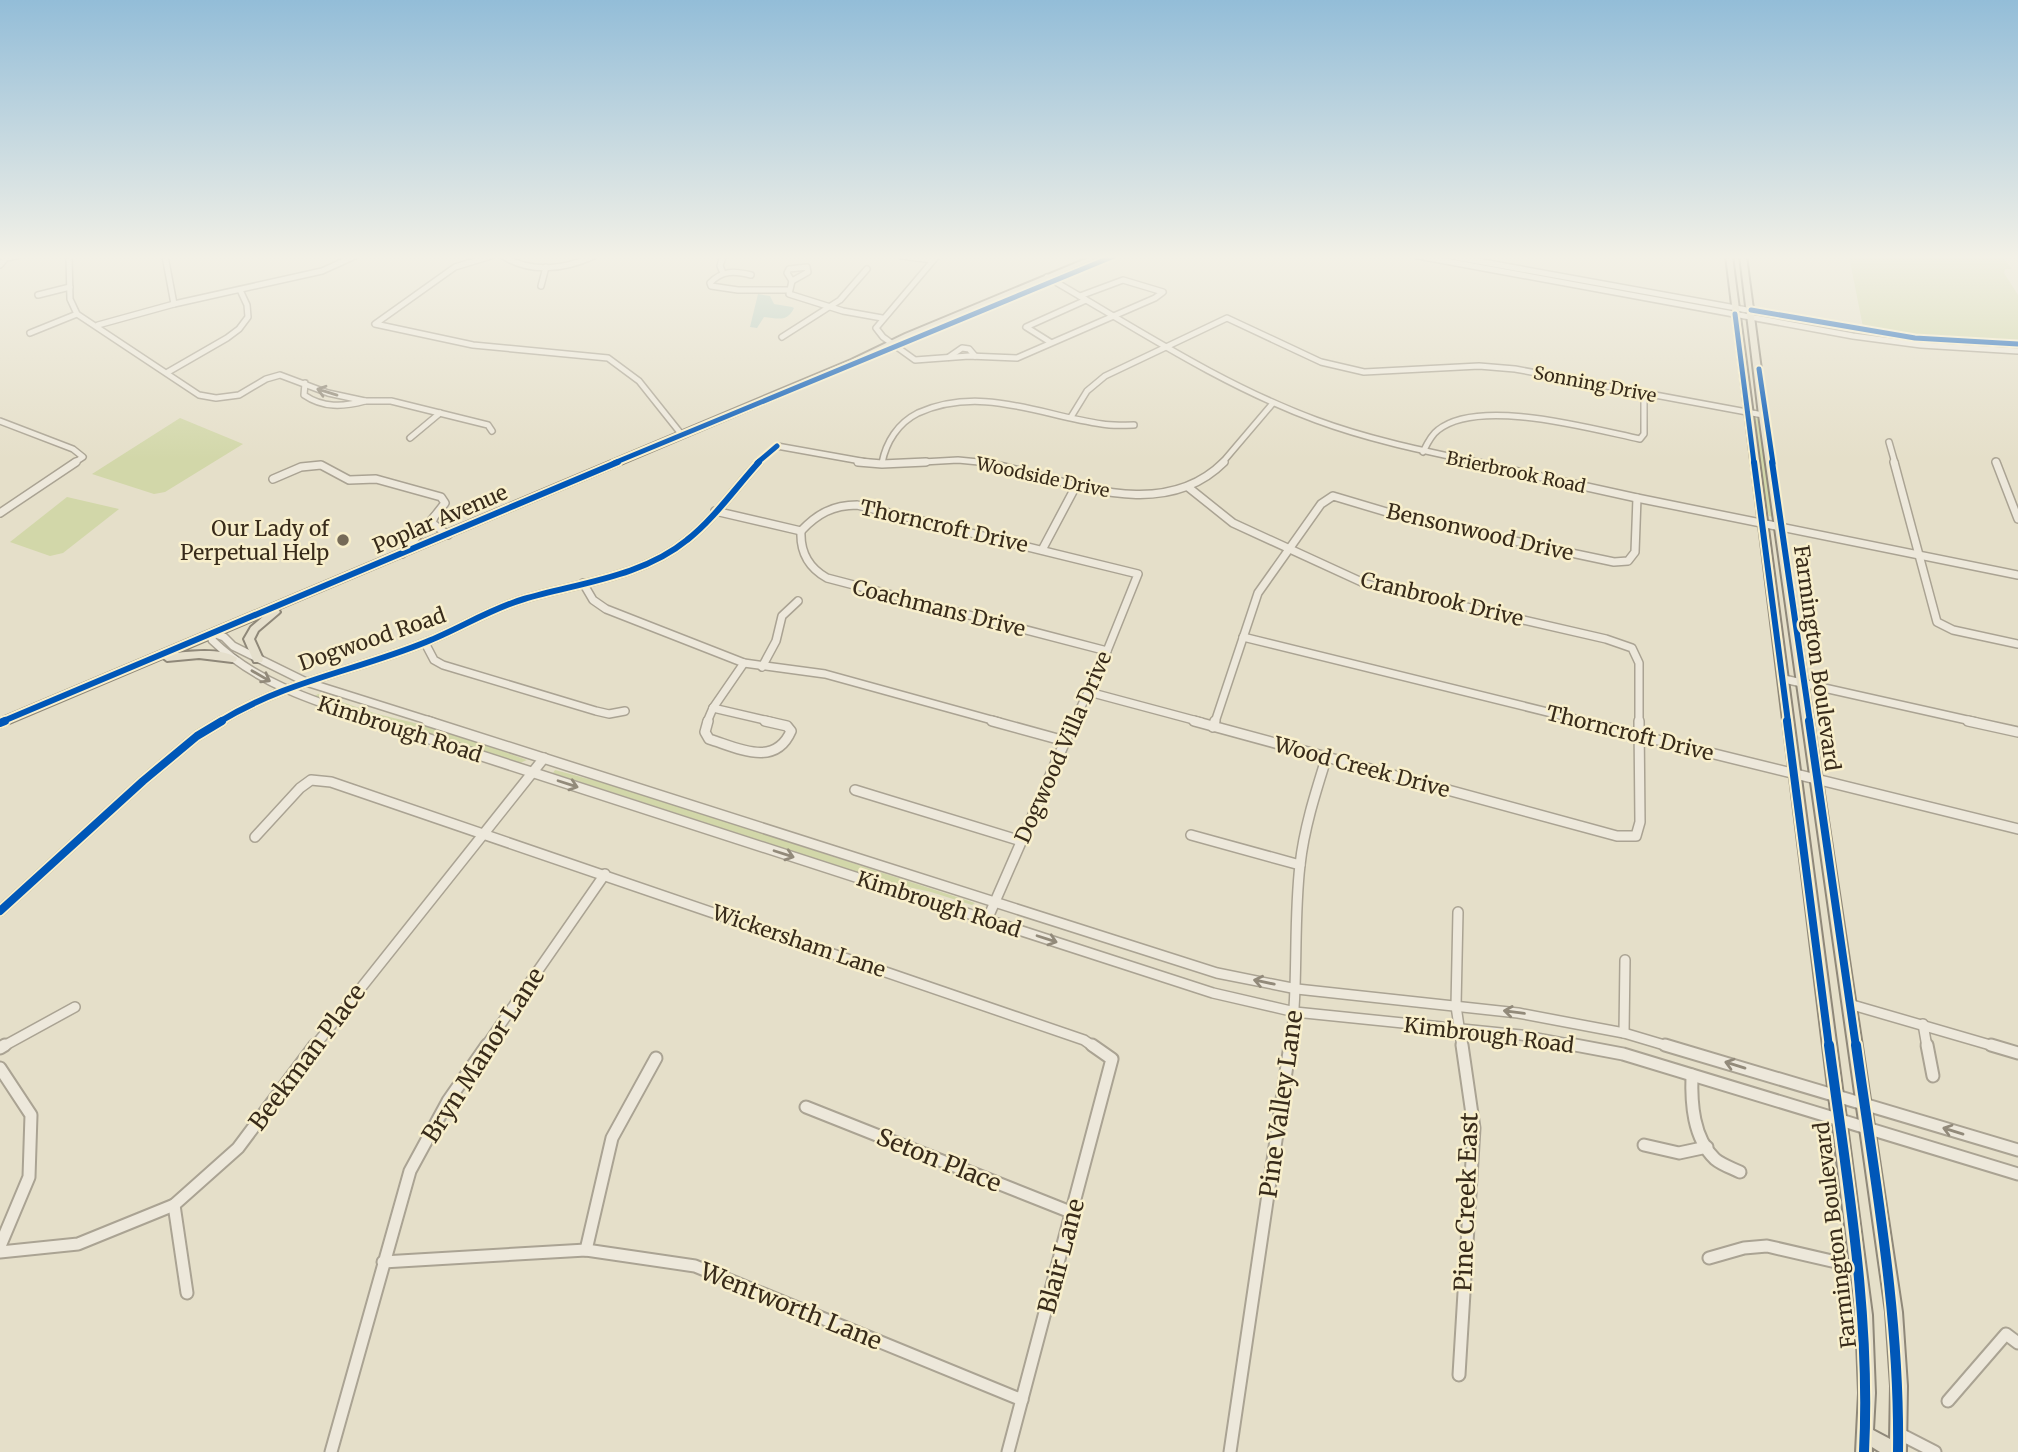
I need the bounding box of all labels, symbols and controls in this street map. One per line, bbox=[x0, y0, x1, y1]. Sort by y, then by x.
street label: Sonning Drive bbox=[1532, 361, 1658, 407]
one-way arrow bbox=[316, 385, 338, 398]
street label: Brierbrook Road bbox=[1444, 446, 1588, 498]
street label: Woodside Drive bbox=[973, 451, 1112, 502]
street label: Poplar Avenue bbox=[368, 478, 512, 560]
street label: Thorncroft Drive bbox=[857, 494, 1031, 558]
street label: Bensonwood Drive bbox=[1384, 497, 1576, 567]
place label: Our Lady of Perpetual Help bbox=[180, 515, 330, 566]
marker: Our Lady of Perpetual Help bbox=[335, 532, 351, 548]
street label: Farmington Boulevard bbox=[1788, 543, 1846, 773]
street label: Cranbrook Drive bbox=[1358, 566, 1526, 632]
street label: Coachmans Drive bbox=[850, 573, 1028, 643]
street label: Dogwood Road bbox=[295, 601, 449, 677]
street label: Dogwood Villa Drive bbox=[1009, 647, 1117, 847]
one-way arrow bbox=[250, 670, 271, 683]
street label: Kimbrough Road bbox=[314, 690, 486, 768]
street label: Thorncroft Drive bbox=[1544, 699, 1716, 767]
street label: Wood Creek Drive bbox=[1270, 730, 1453, 803]
one-way arrow bbox=[556, 778, 578, 791]
one-way arrow bbox=[773, 848, 795, 861]
street label: Kimbrough Road bbox=[853, 865, 1025, 943]
street label: Wickersham Lane bbox=[708, 898, 889, 983]
one-way arrow bbox=[1036, 933, 1058, 946]
street label: Bryn Manor Lane bbox=[415, 962, 551, 1148]
one-way arrow bbox=[1253, 975, 1276, 989]
street label: Beekman Place bbox=[242, 978, 372, 1136]
one-way arrow bbox=[1503, 1006, 1526, 1019]
street label: Pine Valley Lane bbox=[1252, 1008, 1310, 1200]
street label: Kimbrough Road bbox=[1402, 1011, 1576, 1059]
one-way arrow bbox=[1724, 1057, 1746, 1070]
street label: Pine Creek East bbox=[1447, 1111, 1485, 1292]
street label: Farmington Boulevard bbox=[1808, 1120, 1862, 1350]
street label: Seton Place bbox=[872, 1121, 1006, 1199]
one-way arrow bbox=[1942, 1123, 1964, 1136]
street label: Blair Lane bbox=[1031, 1195, 1091, 1317]
street label: Wentworth Lane bbox=[695, 1255, 886, 1357]

